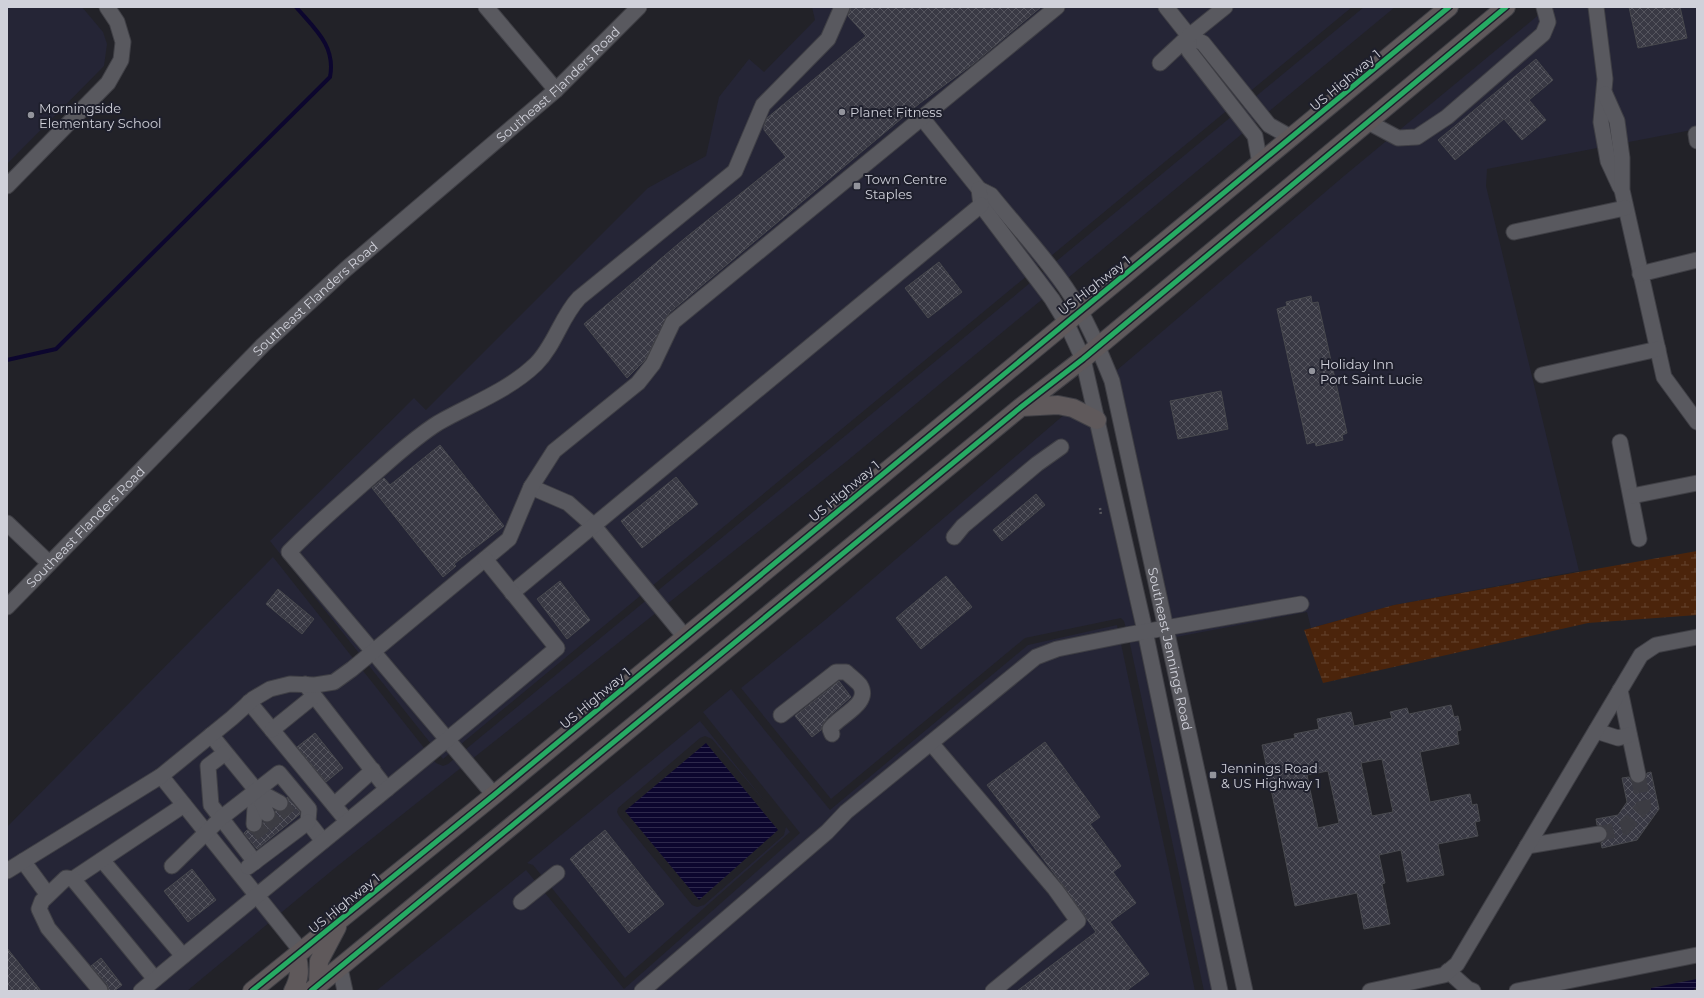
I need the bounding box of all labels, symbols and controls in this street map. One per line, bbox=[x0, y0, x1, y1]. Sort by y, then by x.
street label: Southeast Flanders Road bbox=[493, 23, 623, 146]
street label: US Highway 1 bbox=[1307, 46, 1383, 114]
place label: Morningside Elementary School bbox=[39, 100, 162, 131]
place label: Planet Fitness bbox=[850, 104, 942, 120]
marker: Planet Fitness bbox=[837, 107, 847, 117]
marker: Morningside Elementary School bbox=[26, 110, 36, 120]
place label: Town Centre Staples bbox=[865, 171, 947, 202]
marker: Town Centre Staples bbox=[852, 181, 862, 191]
street label: Southeast Flanders Road bbox=[249, 238, 381, 359]
street label: US Highway 1 bbox=[1055, 252, 1133, 318]
place label: Holiday Inn Port Saint Lucie bbox=[1320, 356, 1423, 387]
marker: Holiday Inn Port Saint Lucie bbox=[1307, 366, 1317, 376]
street label: US Highway 1 bbox=[806, 457, 882, 525]
street label: Southeast Flanders Road bbox=[23, 463, 148, 591]
street label: Southeast Jennings Road bbox=[1145, 566, 1196, 732]
street label: US Highway 1 bbox=[557, 664, 633, 732]
place label: Jennings Road & US Highway 1 bbox=[1220, 760, 1320, 791]
marker: Jennings Road & US Highway 1 bbox=[1208, 770, 1218, 780]
street label: US Highway 1 bbox=[305, 869, 383, 937]

